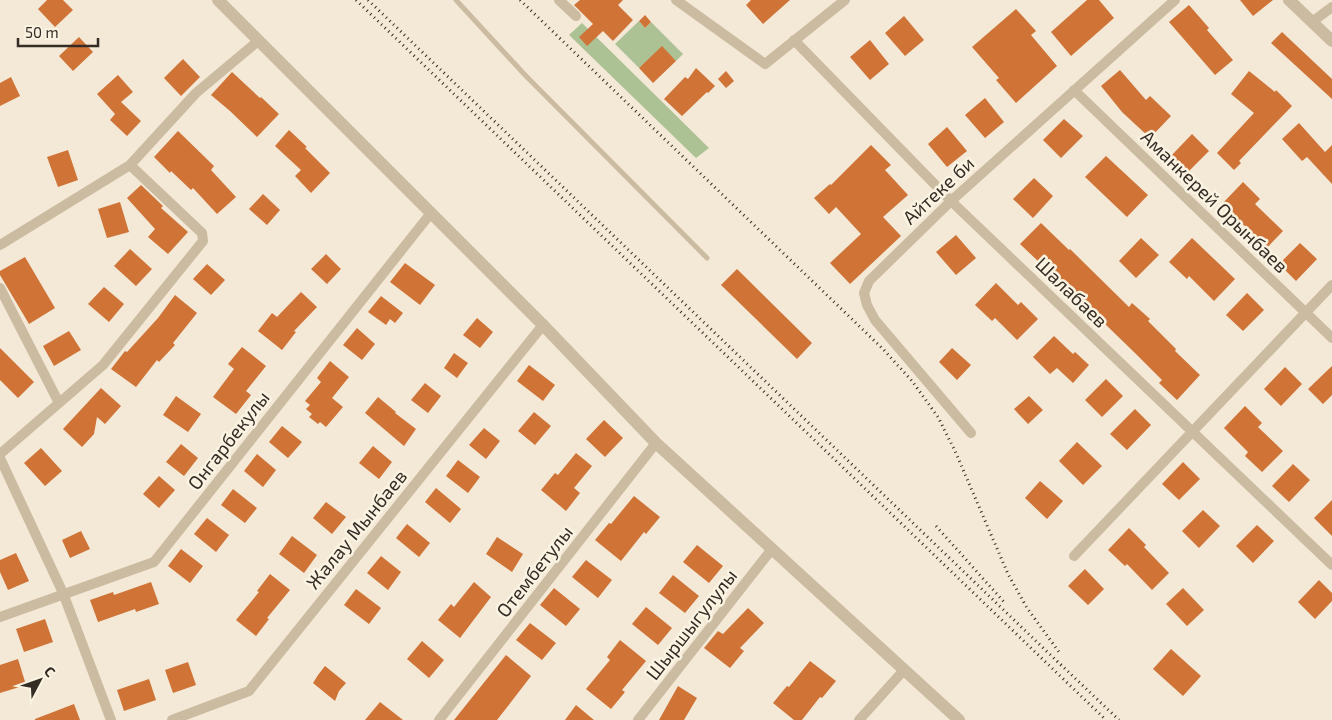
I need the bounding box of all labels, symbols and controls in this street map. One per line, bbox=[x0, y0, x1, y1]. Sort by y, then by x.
scale bar bbox=[18, 15, 98, 47]
text: 50 m bbox=[25, 23, 59, 41]
street label: Аманкерей Орынбаев bbox=[1137, 125, 1293, 277]
street label: Айтеке би bbox=[898, 151, 978, 229]
street label: Шалабаев bbox=[1031, 252, 1113, 332]
street label: Онгарбекулы bbox=[182, 386, 275, 495]
street label: Жалау Мынбаев bbox=[301, 465, 412, 594]
street label: Отембетулы bbox=[491, 520, 578, 622]
street label: Шыршыгулулы bbox=[641, 564, 742, 685]
north arrow bbox=[15, 655, 65, 705]
text: С bbox=[41, 662, 59, 680]

